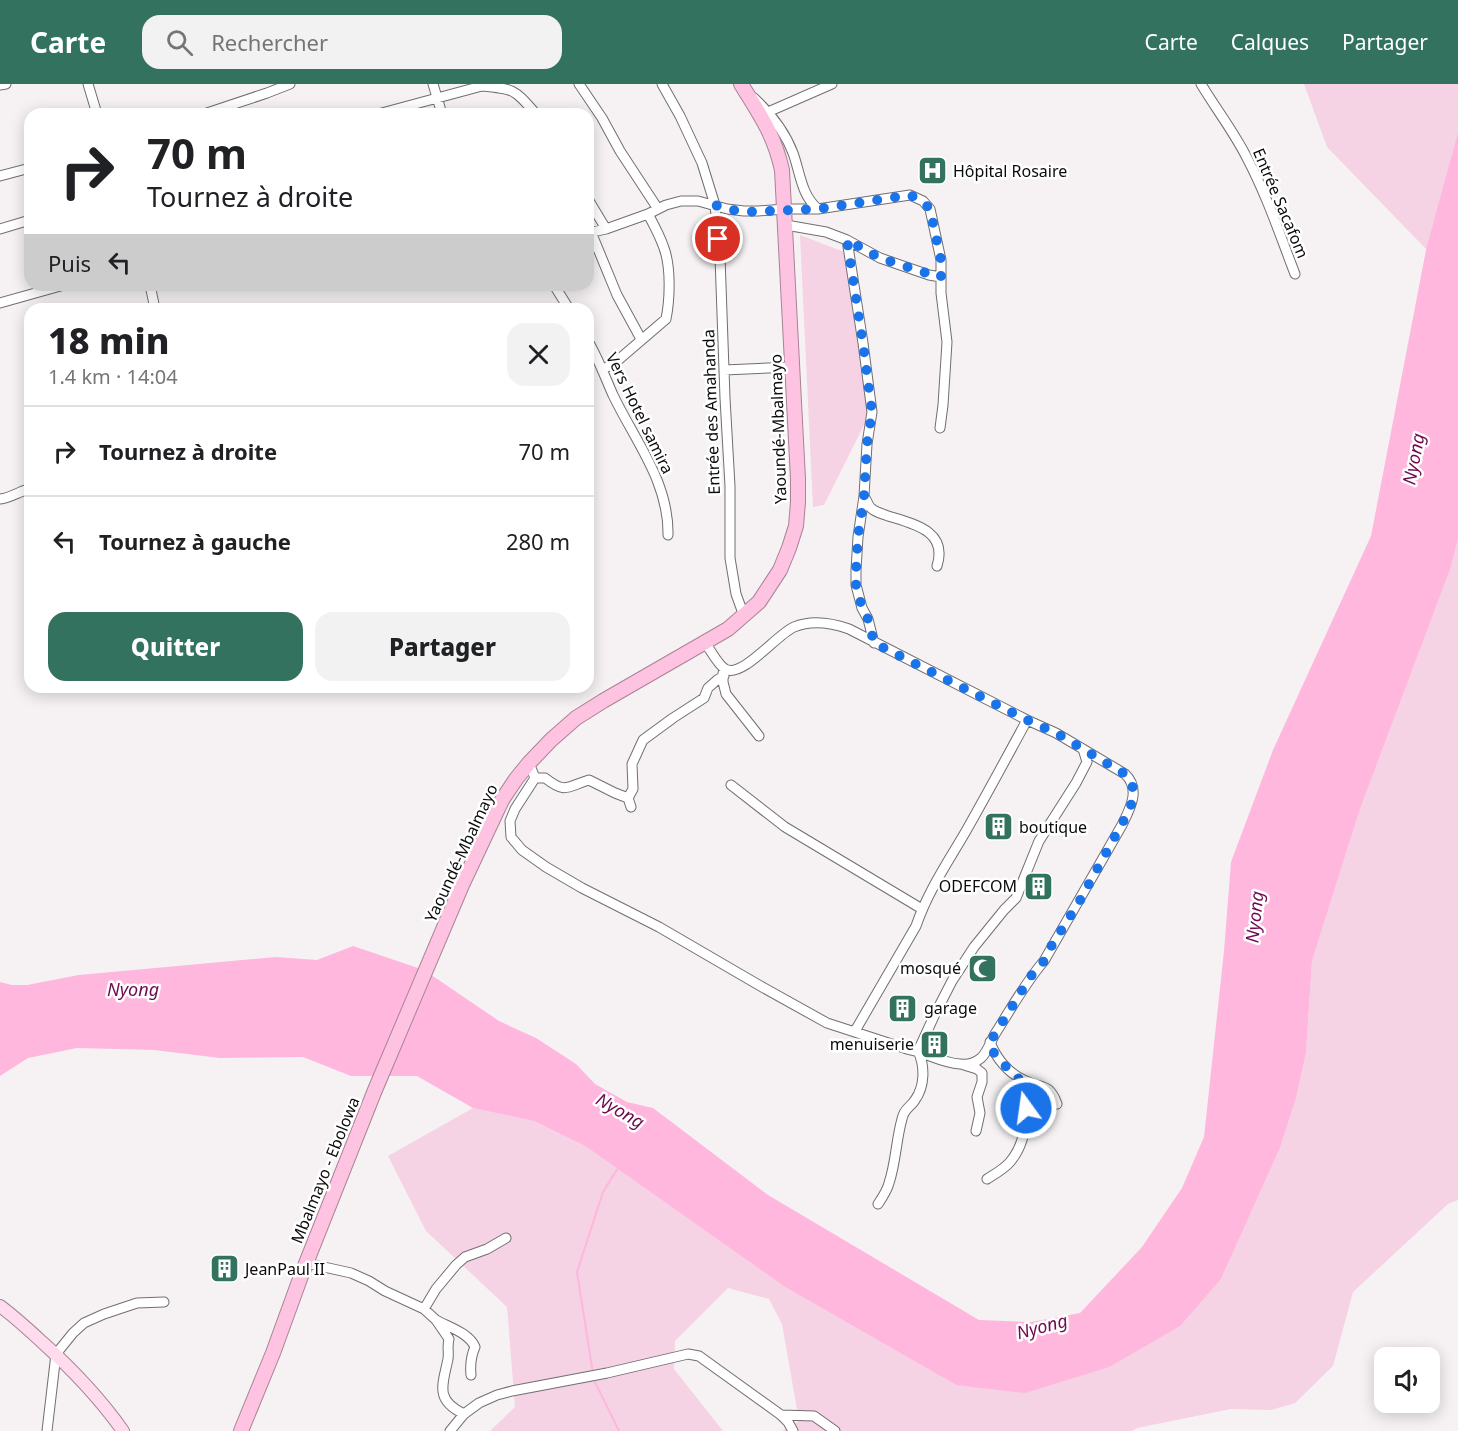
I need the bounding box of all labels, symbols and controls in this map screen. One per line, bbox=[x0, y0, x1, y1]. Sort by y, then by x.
search box bbox=[142, 15, 562, 69]
text: Carte bbox=[30, 23, 106, 61]
icon: search bbox=[163, 26, 196, 59]
text: Rechercher bbox=[211, 27, 328, 57]
text: Carte bbox=[1145, 28, 1198, 56]
text: Calques bbox=[1231, 28, 1309, 56]
text: Partager bbox=[1342, 28, 1428, 56]
text: 70 m bbox=[147, 124, 247, 181]
icon: right bbox=[48, 132, 126, 210]
street label: Entrée Sacafom bbox=[1248, 145, 1314, 261]
hospital icon: Hôpital Rosaire bbox=[916, 155, 948, 187]
place label: Hôpital Rosaire bbox=[953, 160, 1067, 182]
text: Tournez à droite bbox=[147, 178, 353, 215]
pin bbox=[692, 213, 743, 264]
icon: arrive bbox=[701, 222, 734, 255]
icon: left bbox=[103, 246, 136, 279]
text: Puis bbox=[48, 248, 91, 278]
text: 18 min bbox=[48, 316, 169, 365]
button: close bbox=[507, 323, 570, 386]
street label: Entrée des Amahanda bbox=[697, 329, 725, 495]
street label: Vers Hotel samira bbox=[601, 349, 679, 477]
street label: Yaoundé-Mbalmayo bbox=[764, 354, 792, 504]
text: 1.4 km · 14:04 bbox=[48, 363, 178, 390]
water label: Nyong bbox=[1396, 431, 1430, 487]
icon: right bbox=[48, 435, 81, 468]
text: Tournez à droite bbox=[99, 436, 277, 466]
text: 70 m bbox=[519, 436, 570, 466]
icon: left bbox=[48, 525, 81, 558]
text: Tournez à gauche bbox=[99, 526, 291, 556]
text: 280 m bbox=[506, 526, 570, 556]
button: Quitter bbox=[48, 612, 303, 681]
button: Partager bbox=[315, 612, 570, 681]
street label: Yaoundé-Mbalmayo bbox=[419, 780, 503, 926]
building icon: boutique bbox=[982, 811, 1014, 843]
place label: boutique bbox=[1019, 816, 1087, 838]
building icon: ODEFCOM bbox=[1022, 870, 1054, 902]
place label: ODEFCOM bbox=[939, 875, 1017, 897]
water label: Nyong bbox=[1239, 890, 1269, 944]
mosque icon: mosqué bbox=[966, 952, 998, 984]
place label: mosqué bbox=[900, 957, 961, 979]
water label: Nyong bbox=[107, 977, 159, 1001]
building icon: garage bbox=[887, 992, 919, 1024]
place label: garage bbox=[924, 997, 977, 1019]
building icon: menuiserie bbox=[919, 1028, 951, 1060]
place label: menuiserie bbox=[830, 1033, 914, 1055]
position arrow bbox=[994, 1076, 1058, 1140]
water label: Nyong bbox=[592, 1087, 649, 1134]
street label: Mbalmayo - Ebolowa bbox=[286, 1093, 364, 1247]
building icon: JeanPaul II bbox=[208, 1253, 240, 1285]
place label: JeanPaul II bbox=[243, 1258, 325, 1280]
water label: Nyong bbox=[1013, 1308, 1070, 1344]
map controls bbox=[1374, 1347, 1440, 1413]
button: sound bbox=[1374, 1347, 1440, 1413]

